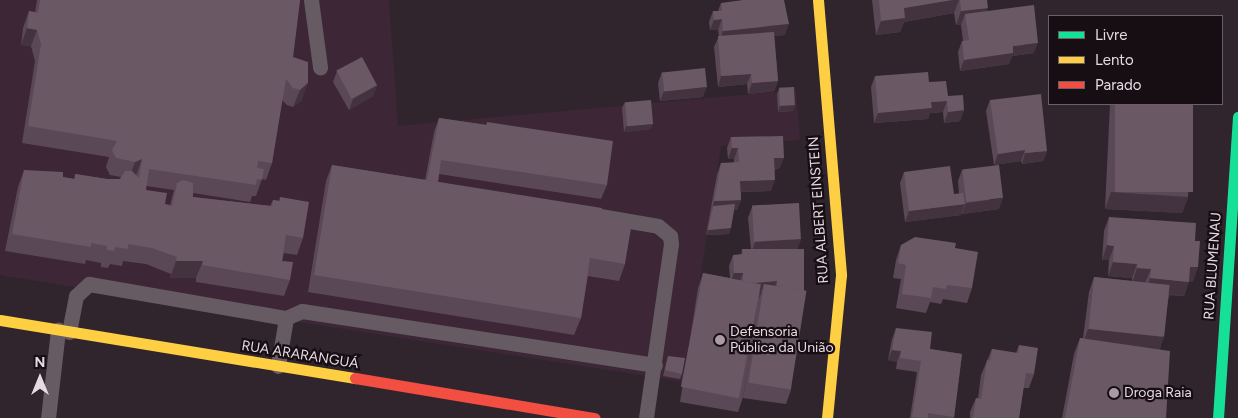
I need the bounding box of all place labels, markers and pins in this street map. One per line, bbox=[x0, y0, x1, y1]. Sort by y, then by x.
place label: Defensoria Pública da União bbox=[730, 324, 834, 357]
marker: Defensoria Pública da União bbox=[714, 334, 726, 346]
place label: Droga Raia bbox=[1124, 385, 1192, 401]
marker: Droga Raia bbox=[1108, 387, 1120, 399]

